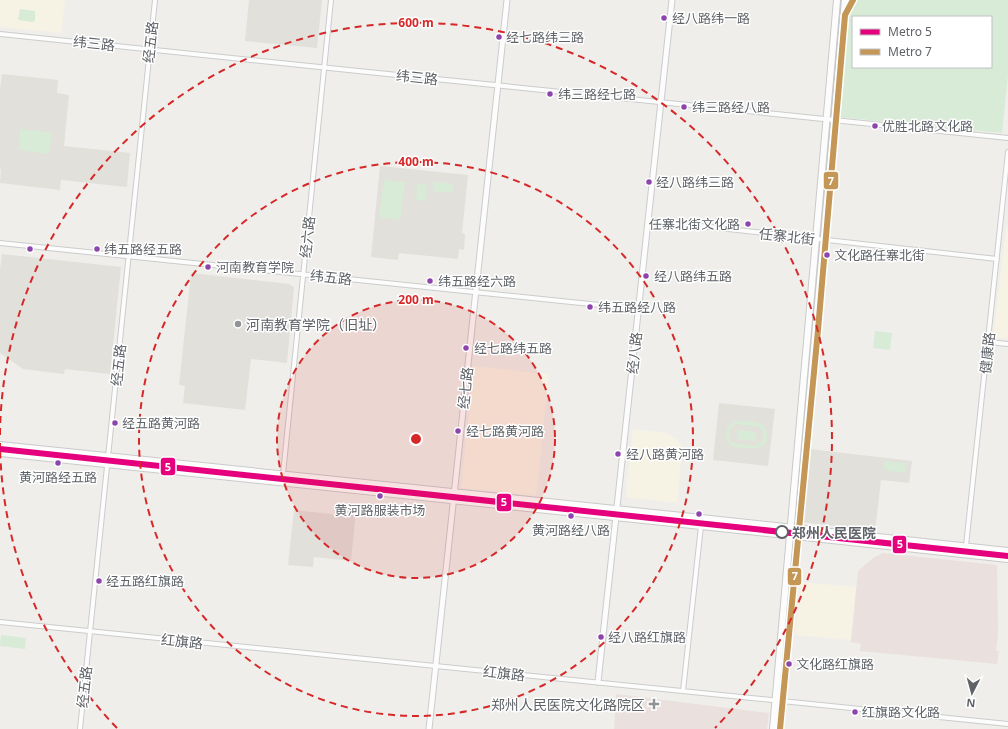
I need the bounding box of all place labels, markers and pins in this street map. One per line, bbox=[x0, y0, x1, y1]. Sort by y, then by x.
place label: 经八路纬一路 bbox=[672, 9, 750, 27]
marker: 经八路纬一路 bbox=[659, 13, 669, 23]
place label: 经七路纬三路 bbox=[506, 28, 584, 46]
marker: 经七路纬三路 bbox=[494, 32, 504, 42]
place label: 纬三路经七路 bbox=[558, 85, 636, 103]
marker: 纬三路经七路 bbox=[545, 89, 555, 99]
place label: 纬三路经八路 bbox=[692, 98, 770, 116]
marker: 纬三路经八路 bbox=[679, 102, 689, 112]
place label: 优胜北路文化路 bbox=[882, 117, 973, 135]
marker: 优胜北路文化路 bbox=[870, 121, 880, 131]
place label: 经八路纬三路 bbox=[656, 173, 734, 191]
marker: 经八路纬三路 bbox=[644, 177, 654, 187]
place label: 任寨北街文化路 bbox=[649, 215, 740, 233]
marker: 任寨北街文化路 bbox=[743, 219, 753, 229]
place label: 纬五路经五路 bbox=[104, 240, 182, 258]
unlabelled marker bbox=[25, 244, 35, 254]
marker: 纬五路经五路 bbox=[92, 244, 102, 254]
place label: 文化路任寨北街 bbox=[834, 246, 925, 264]
marker: 文化路任寨北街 bbox=[822, 250, 832, 260]
place label: 河南教育学院 bbox=[216, 258, 294, 276]
marker: 河南教育学院 bbox=[203, 262, 213, 272]
place label: 经八路纬五路 bbox=[654, 267, 732, 285]
marker: 经八路纬五路 bbox=[641, 271, 651, 281]
place label: 纬五路经六路 bbox=[438, 272, 516, 290]
marker: 纬五路经六路 bbox=[425, 276, 435, 286]
place label: 纬五路经八路 bbox=[598, 298, 676, 316]
marker: 纬五路经八路 bbox=[585, 302, 595, 312]
place label: 河南教育学院（旧址） bbox=[246, 315, 386, 334]
marker: 河南教育学院（旧址） bbox=[233, 319, 243, 329]
place label: 经七路纬五路 bbox=[474, 339, 552, 357]
marker: 经七路纬五路 bbox=[461, 343, 471, 353]
place label: 经五路黄河路 bbox=[122, 414, 200, 432]
marker: 经五路黄河路 bbox=[110, 418, 120, 428]
place label: 经七路黄河路 bbox=[466, 422, 544, 440]
marker: 经七路黄河路 bbox=[453, 426, 463, 436]
centre of rings bbox=[409, 432, 423, 446]
place label: 经八路黄河路 bbox=[626, 445, 704, 463]
marker: 经八路黄河路 bbox=[613, 449, 623, 459]
marker: 黄河路经五路 bbox=[53, 458, 63, 468]
place label: 黄河路经五路 bbox=[19, 468, 97, 486]
marker: 黄河路服装市场 bbox=[375, 491, 385, 501]
place label: 黄河路服装市场 bbox=[334, 501, 426, 519]
unlabelled marker bbox=[694, 509, 704, 519]
marker: 黄河路经八路 bbox=[566, 511, 576, 521]
place label: 黄河路经八路 bbox=[532, 521, 610, 539]
place label: 郑州人民医院 bbox=[792, 523, 876, 542]
marker: 郑州人民医院 bbox=[775, 525, 789, 539]
place label: 经五路红旗路 bbox=[106, 572, 184, 590]
marker: 经五路红旗路 bbox=[94, 576, 104, 586]
place label: 经八路红旗路 bbox=[608, 628, 686, 646]
marker: 经八路红旗路 bbox=[596, 632, 606, 642]
place label: 文化路红旗路 bbox=[796, 655, 874, 673]
marker: 文化路红旗路 bbox=[784, 659, 794, 669]
place label: 郑州人民医院文化路院区 bbox=[491, 695, 645, 714]
marker: 郑州人民医院文化路院区 bbox=[648, 698, 660, 710]
place label: 红旗路文化路 bbox=[862, 703, 940, 721]
marker: 红旗路文化路 bbox=[850, 707, 860, 717]

